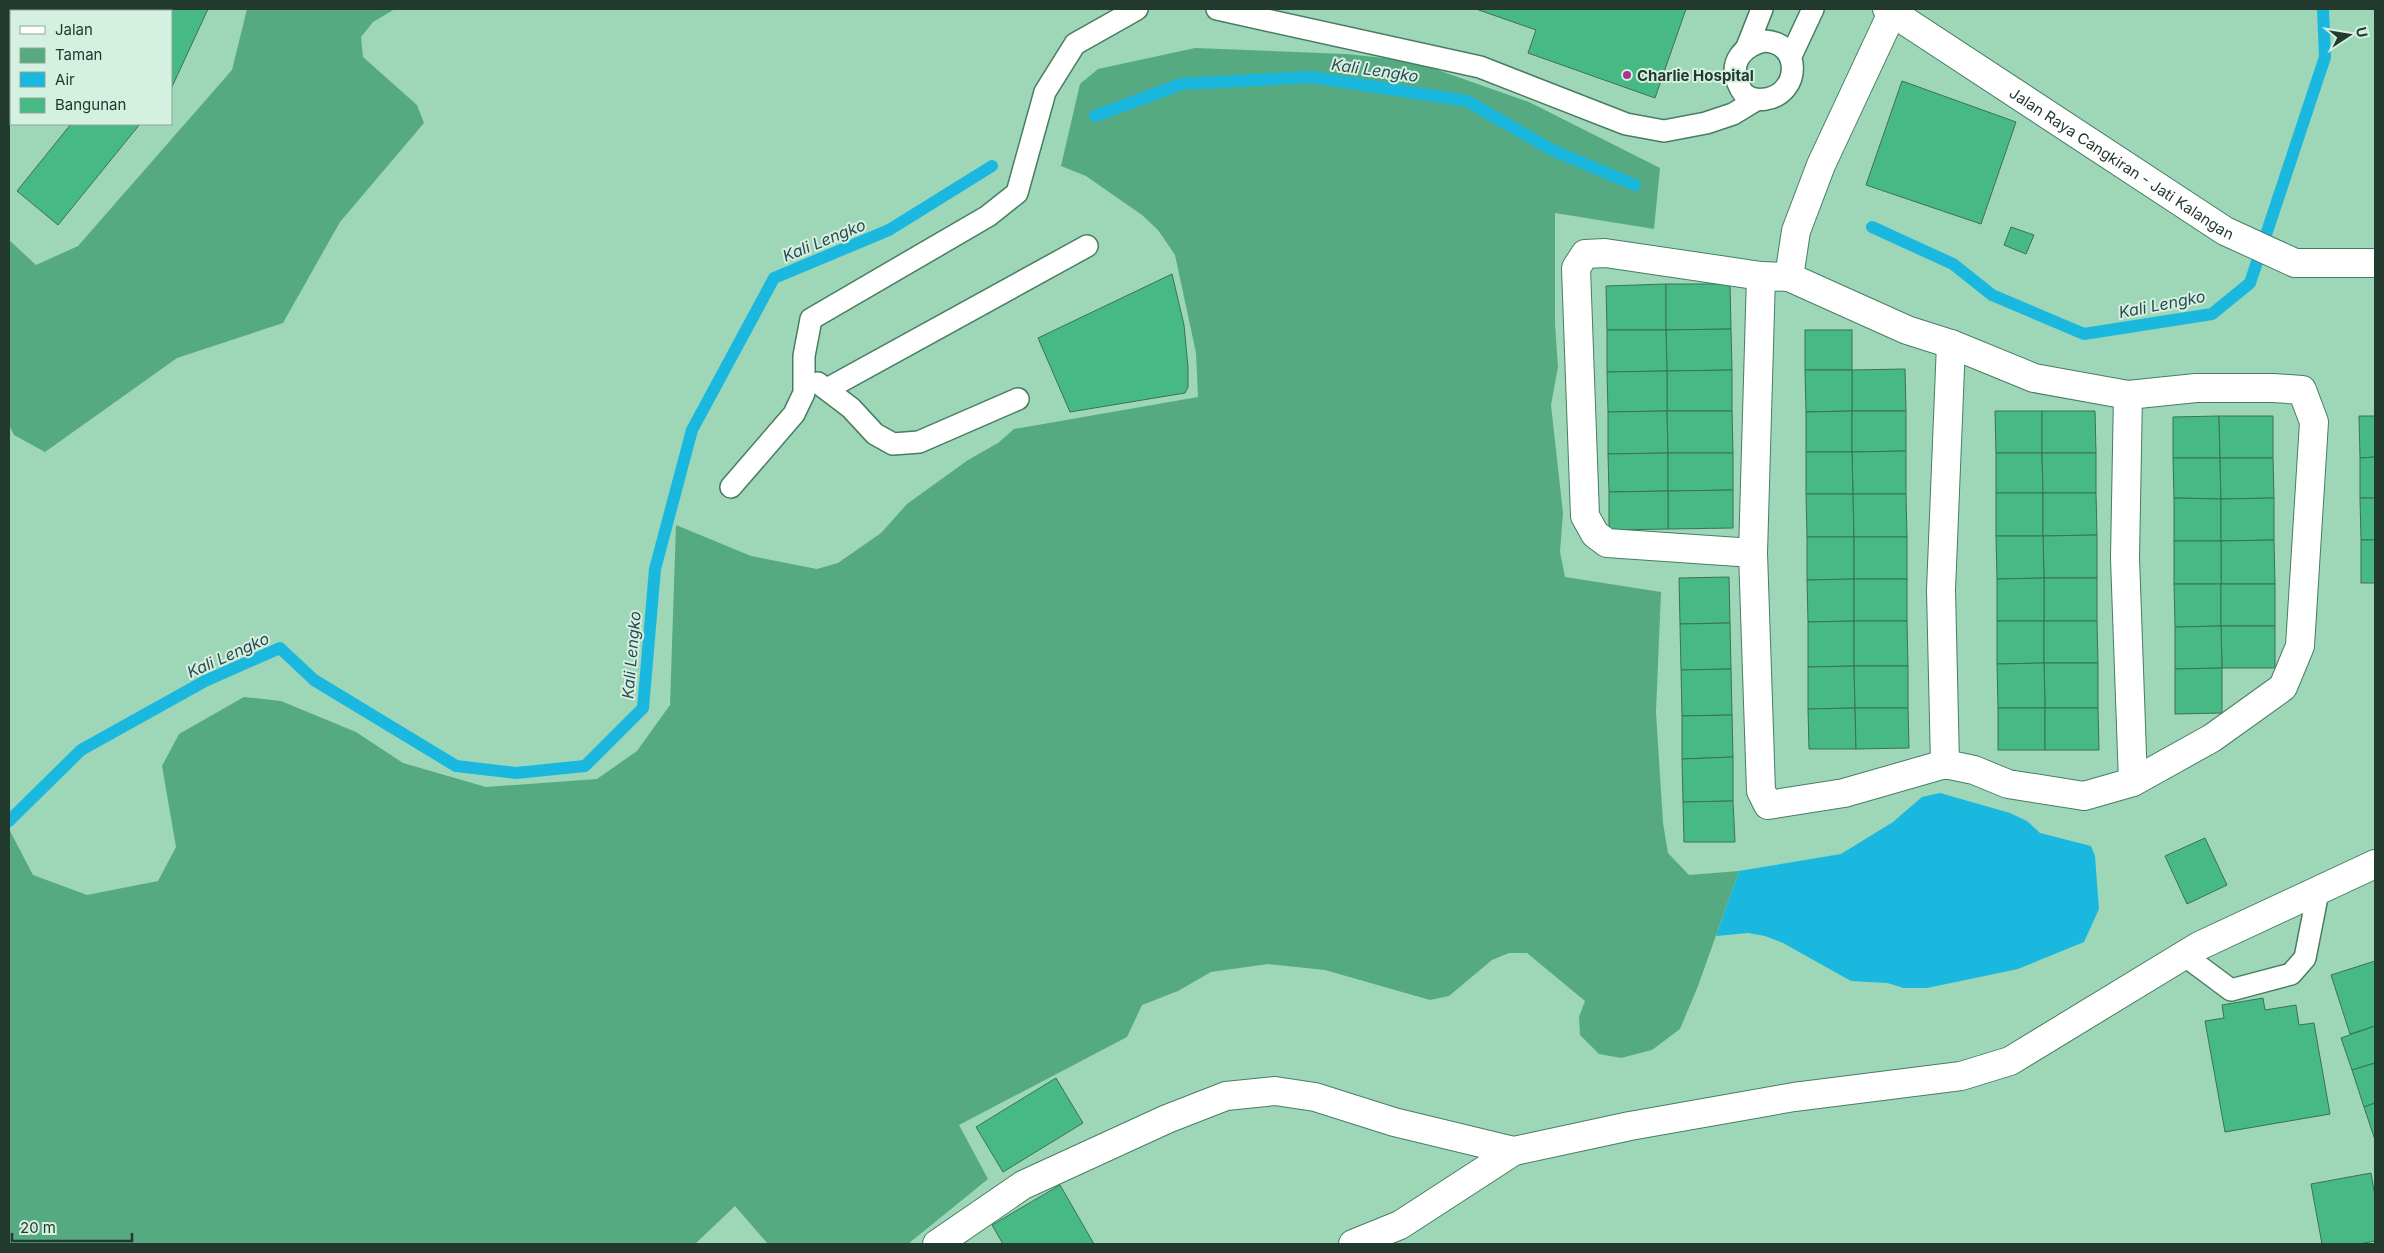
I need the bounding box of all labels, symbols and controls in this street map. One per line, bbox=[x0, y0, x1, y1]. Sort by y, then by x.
legend bbox=[10, 10, 172, 125]
north arrow bbox=[2324, 10, 2374, 60]
text: Jalan bbox=[55, 20, 93, 39]
text: U bbox=[2353, 25, 2372, 39]
text: Taman bbox=[55, 45, 102, 64]
water label: Kali Lengko bbox=[1330, 54, 1420, 86]
place label: Charlie Hospital bbox=[1637, 66, 1754, 85]
marker: Charlie Hospital bbox=[1621, 69, 1633, 81]
text: Air bbox=[55, 70, 75, 89]
street label: Jalan Raya Cangkiran - Jati Kalangan bbox=[2006, 83, 2237, 243]
text: Bangunan bbox=[55, 95, 126, 114]
water label: Kali Lengko bbox=[780, 214, 868, 266]
water label: Kali Lengko bbox=[2117, 286, 2207, 322]
water label: Kali Lengko bbox=[617, 610, 645, 700]
water label: Kali Lengko bbox=[184, 628, 272, 682]
scale bar bbox=[12, 1210, 132, 1242]
text: 20 m bbox=[20, 1218, 56, 1237]

